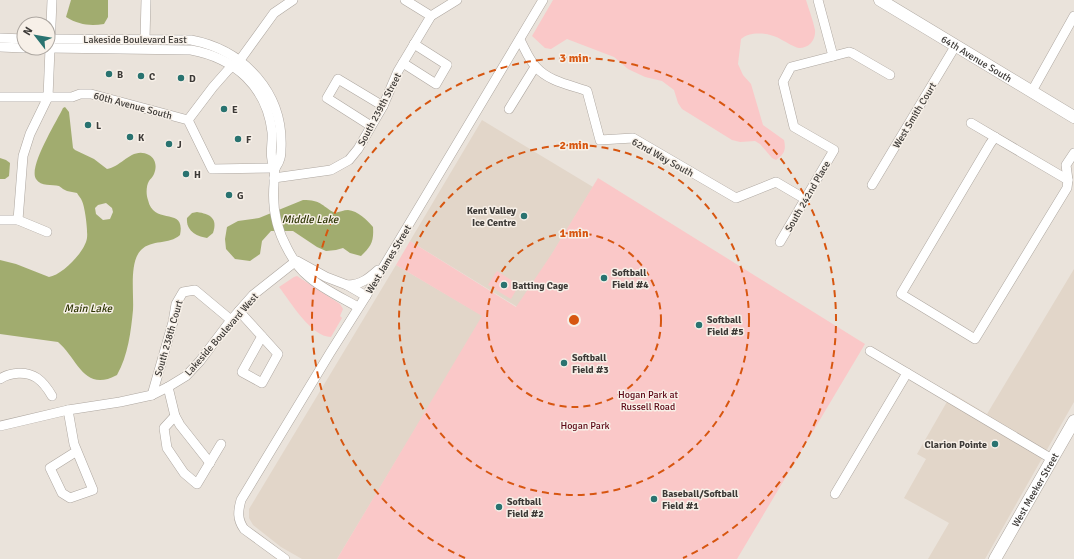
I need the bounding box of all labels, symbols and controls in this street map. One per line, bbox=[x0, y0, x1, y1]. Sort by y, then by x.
north arrow bbox=[16, 16, 56, 56]
text: N bbox=[20, 24, 35, 38]
street label: 64th Avenue South bbox=[939, 33, 1014, 85]
street label: Lakeside Boulevard East bbox=[83, 34, 187, 46]
text: 3 min bbox=[560, 51, 589, 66]
marker: B bbox=[104, 69, 114, 79]
place label: B bbox=[117, 69, 123, 81]
marker: C bbox=[136, 71, 146, 81]
place label: C bbox=[149, 71, 155, 83]
street label: South 239th Street bbox=[356, 71, 404, 148]
marker: D bbox=[176, 73, 186, 83]
place label: D bbox=[189, 73, 196, 85]
street label: West Smith Court bbox=[891, 80, 939, 151]
street label: 60th Avenue South bbox=[92, 90, 173, 122]
marker: E bbox=[219, 104, 229, 114]
place label: E bbox=[232, 104, 238, 116]
marker: L bbox=[83, 120, 93, 130]
place label: L bbox=[96, 120, 102, 132]
marker: K bbox=[125, 132, 135, 142]
place label: K bbox=[138, 132, 145, 144]
marker: F bbox=[233, 134, 243, 144]
place label: F bbox=[246, 134, 252, 146]
street label: 62nd Way South bbox=[629, 136, 696, 180]
text: 2 min bbox=[560, 138, 589, 153]
marker: J bbox=[164, 139, 174, 149]
place label: J bbox=[177, 139, 182, 151]
street label: South 242nd Place bbox=[783, 159, 833, 234]
marker: H bbox=[181, 169, 191, 179]
place label: H bbox=[194, 169, 201, 181]
marker: G bbox=[224, 190, 234, 200]
place label: G bbox=[237, 190, 244, 202]
place label: Kent Valley Ice Centre bbox=[467, 205, 516, 229]
marker: Kent Valley Ice Centre bbox=[519, 211, 529, 221]
water label: Middle Lake bbox=[282, 213, 339, 226]
street label: West James Street bbox=[364, 223, 414, 296]
text: 1 min bbox=[560, 226, 589, 241]
place label: Softball Field #4 bbox=[612, 267, 649, 291]
marker: Softball Field #4 bbox=[599, 273, 609, 283]
marker: Batting Cage bbox=[499, 280, 509, 290]
place label: Batting Cage bbox=[512, 280, 568, 292]
street label: Lakeside Boulevard West bbox=[183, 290, 261, 378]
street label: South 238th Court bbox=[152, 298, 186, 378]
water label: Main Lake bbox=[64, 302, 112, 315]
centre of rings bbox=[567, 313, 581, 327]
place label: Softball Field #5 bbox=[707, 314, 744, 338]
marker: Softball Field #5 bbox=[694, 320, 704, 330]
place label: Softball Field #3 bbox=[572, 352, 609, 376]
marker: Softball Field #3 bbox=[559, 358, 569, 368]
park label: Hogan Park at Russell Road bbox=[618, 389, 678, 413]
park label: Hogan Park bbox=[560, 420, 610, 432]
place label: Clarion Pointe bbox=[925, 439, 987, 451]
marker: Clarion Pointe bbox=[990, 439, 1000, 449]
street label: West Meeker Street bbox=[1010, 451, 1062, 529]
place label: Baseball/Softball Field #1 bbox=[662, 488, 738, 512]
marker: Baseball/Softball Field #1 bbox=[649, 494, 659, 504]
place label: Softball Field #2 bbox=[507, 496, 544, 520]
marker: Softball Field #2 bbox=[494, 502, 504, 512]

